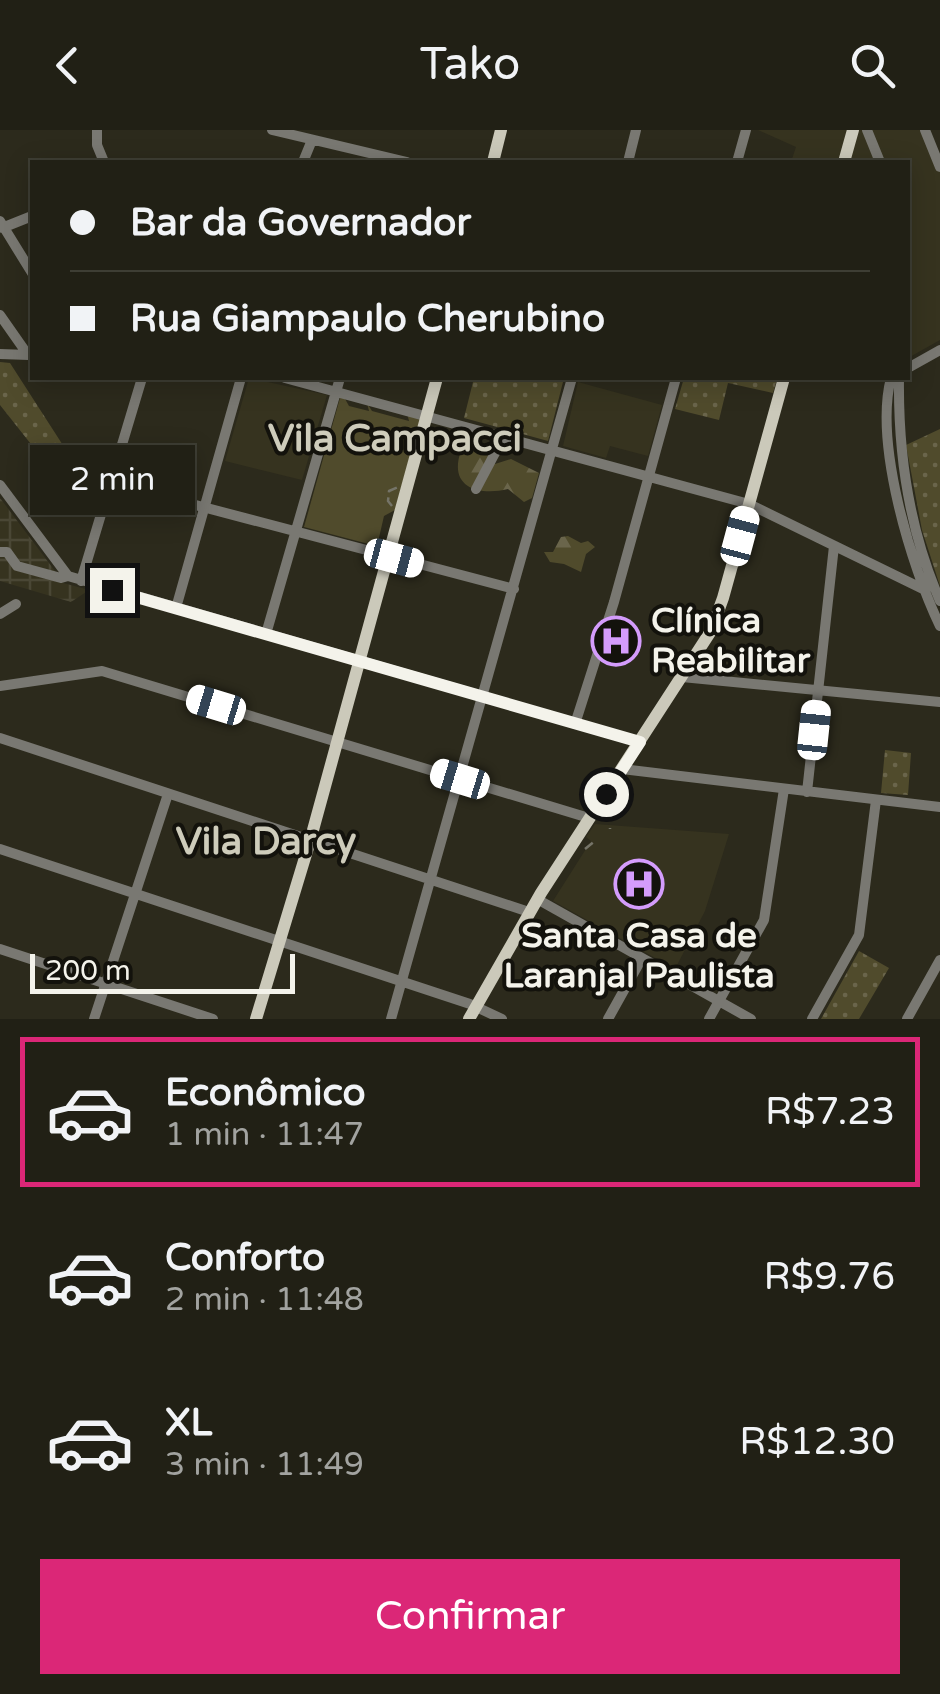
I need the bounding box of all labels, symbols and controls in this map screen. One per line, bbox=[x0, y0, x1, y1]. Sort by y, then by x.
icon: back bbox=[40, 38, 95, 93]
text: Tako bbox=[420, 38, 520, 92]
icon: search bbox=[845, 38, 900, 93]
text: Bar da Governador bbox=[130, 200, 471, 246]
text: Rua Giampaulo Cherubino bbox=[130, 296, 605, 342]
district label: Vila Campacci bbox=[268, 416, 522, 462]
callout: 2 min bbox=[29, 445, 194, 515]
text: 2 min bbox=[70, 461, 155, 499]
car bbox=[718, 503, 762, 569]
car bbox=[361, 536, 427, 580]
route end bbox=[90, 568, 135, 613]
place label: Clínica Reabilitar bbox=[651, 600, 811, 682]
hospital icon: Clínica Reabilitar bbox=[590, 615, 642, 667]
car bbox=[183, 682, 249, 728]
car bbox=[796, 699, 832, 761]
car bbox=[427, 756, 493, 802]
route start bbox=[584, 772, 629, 817]
district label: Vila Darcy bbox=[176, 819, 357, 865]
hospital icon: Santa Casa de Laranjal Paulista bbox=[613, 858, 665, 910]
place label: Santa Casa de Laranjal Paulista bbox=[503, 915, 775, 997]
scale bar bbox=[30, 949, 295, 994]
text: 200 m bbox=[45, 954, 131, 988]
icon: car bbox=[45, 1067, 135, 1157]
text: Econômico bbox=[165, 1070, 366, 1116]
text: R$7.23 bbox=[765, 1089, 895, 1135]
text: 1 min · 11:47 bbox=[165, 1116, 364, 1154]
icon: car bbox=[45, 1232, 135, 1322]
text: Conforto bbox=[165, 1235, 325, 1281]
text: R$9.76 bbox=[763, 1254, 895, 1300]
text: 2 min · 11:48 bbox=[165, 1281, 364, 1319]
icon: car bbox=[45, 1397, 135, 1487]
text: XL bbox=[165, 1400, 212, 1446]
text: R$12.30 bbox=[739, 1419, 895, 1465]
text: 3 min · 11:49 bbox=[165, 1446, 364, 1484]
button: Confirmar bbox=[40, 1559, 900, 1674]

